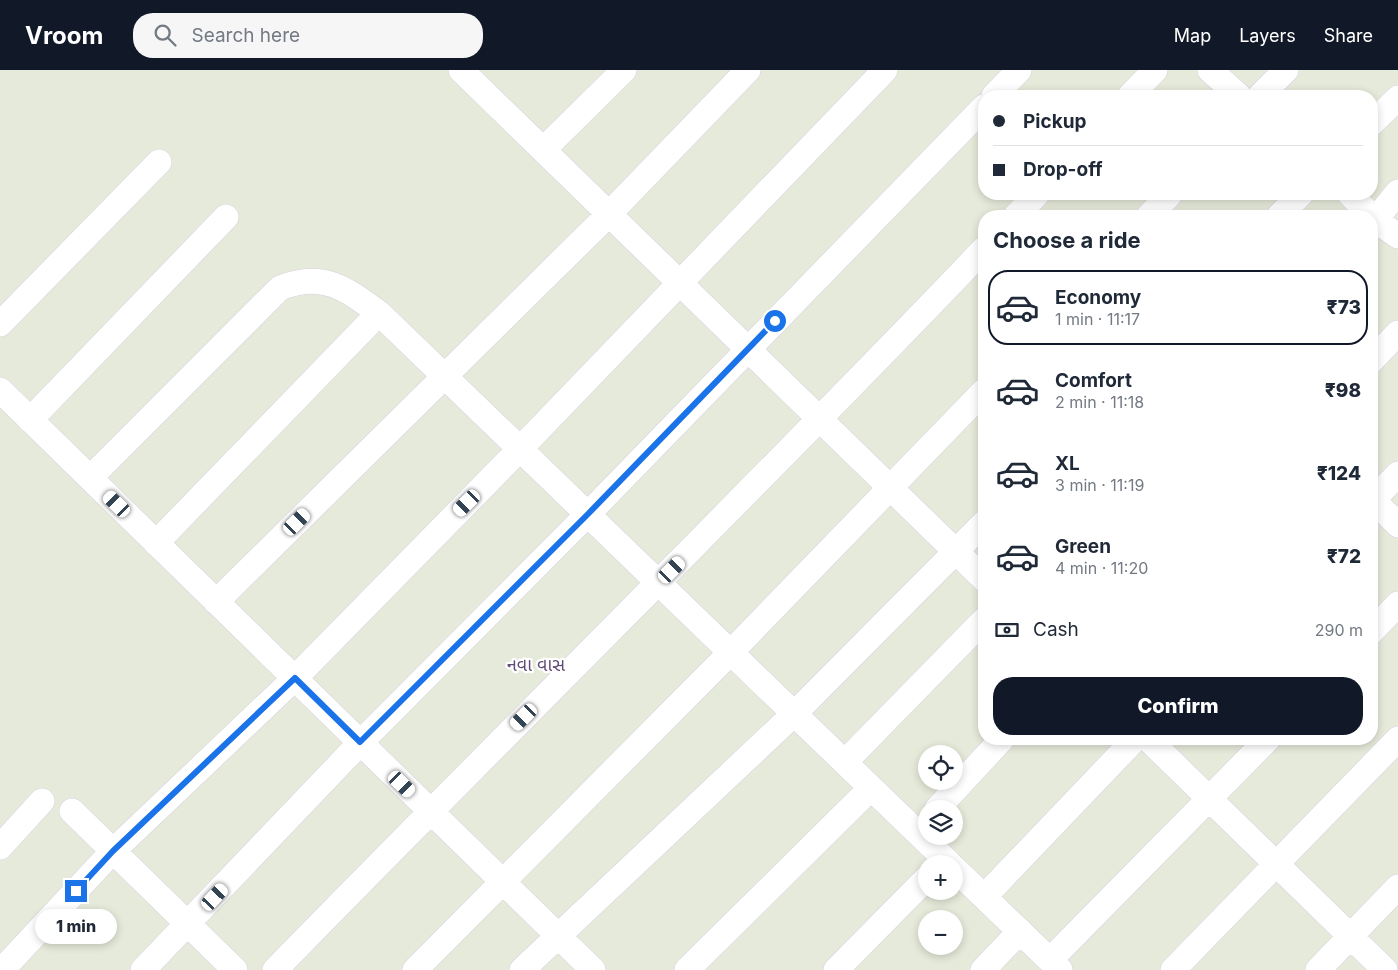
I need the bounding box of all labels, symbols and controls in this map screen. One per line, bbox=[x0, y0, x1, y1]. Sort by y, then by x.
search box bbox=[133, 13, 483, 58]
text: Vroom bbox=[25, 21, 103, 50]
icon: search bbox=[151, 21, 179, 49]
text: Search here bbox=[191, 24, 300, 47]
text: Map bbox=[1174, 25, 1211, 46]
text: Layers bbox=[1239, 25, 1296, 46]
text: Share bbox=[1324, 25, 1373, 46]
text: Pickup bbox=[1023, 110, 1086, 133]
text: Drop-off bbox=[1023, 158, 1103, 181]
text: Choose a ride bbox=[993, 227, 1141, 253]
icon: car bbox=[995, 285, 1040, 330]
text: Economy bbox=[1055, 286, 1141, 309]
text: ₹73 bbox=[1327, 296, 1361, 319]
text: 1 min · 11:17 bbox=[1055, 309, 1140, 329]
route start bbox=[764, 310, 786, 332]
icon: car bbox=[995, 368, 1040, 413]
text: Comfort bbox=[1055, 369, 1132, 392]
text: ₹98 bbox=[1325, 379, 1361, 402]
text: 2 min · 11:18 bbox=[1055, 392, 1144, 412]
icon: car bbox=[995, 451, 1040, 496]
text: XL bbox=[1055, 452, 1080, 475]
text: ₹124 bbox=[1317, 462, 1361, 485]
text: 3 min · 11:19 bbox=[1055, 475, 1144, 495]
car bbox=[451, 487, 482, 519]
car bbox=[100, 488, 133, 520]
car bbox=[281, 506, 312, 538]
icon: car bbox=[995, 534, 1040, 579]
text: Green bbox=[1055, 535, 1111, 558]
text: ₹72 bbox=[1327, 545, 1361, 568]
car bbox=[656, 554, 687, 586]
text: 4 min · 11:20 bbox=[1055, 558, 1148, 578]
icon: cash bbox=[993, 616, 1021, 644]
text: Cash bbox=[1033, 618, 1079, 641]
text: 290 m bbox=[1315, 620, 1363, 640]
district label: નવા વાસ bbox=[507, 654, 565, 675]
button: Confirm bbox=[993, 677, 1363, 735]
car bbox=[508, 701, 539, 733]
map controls bbox=[918, 745, 963, 955]
button: locate bbox=[918, 745, 963, 790]
car bbox=[385, 768, 418, 800]
button: layers bbox=[918, 800, 963, 845]
button: + bbox=[918, 855, 963, 900]
route end bbox=[65, 880, 87, 902]
car bbox=[199, 881, 230, 913]
callout: 1 min bbox=[35, 908, 117, 944]
button: − bbox=[918, 910, 963, 955]
text: 1 min bbox=[56, 916, 96, 936]

